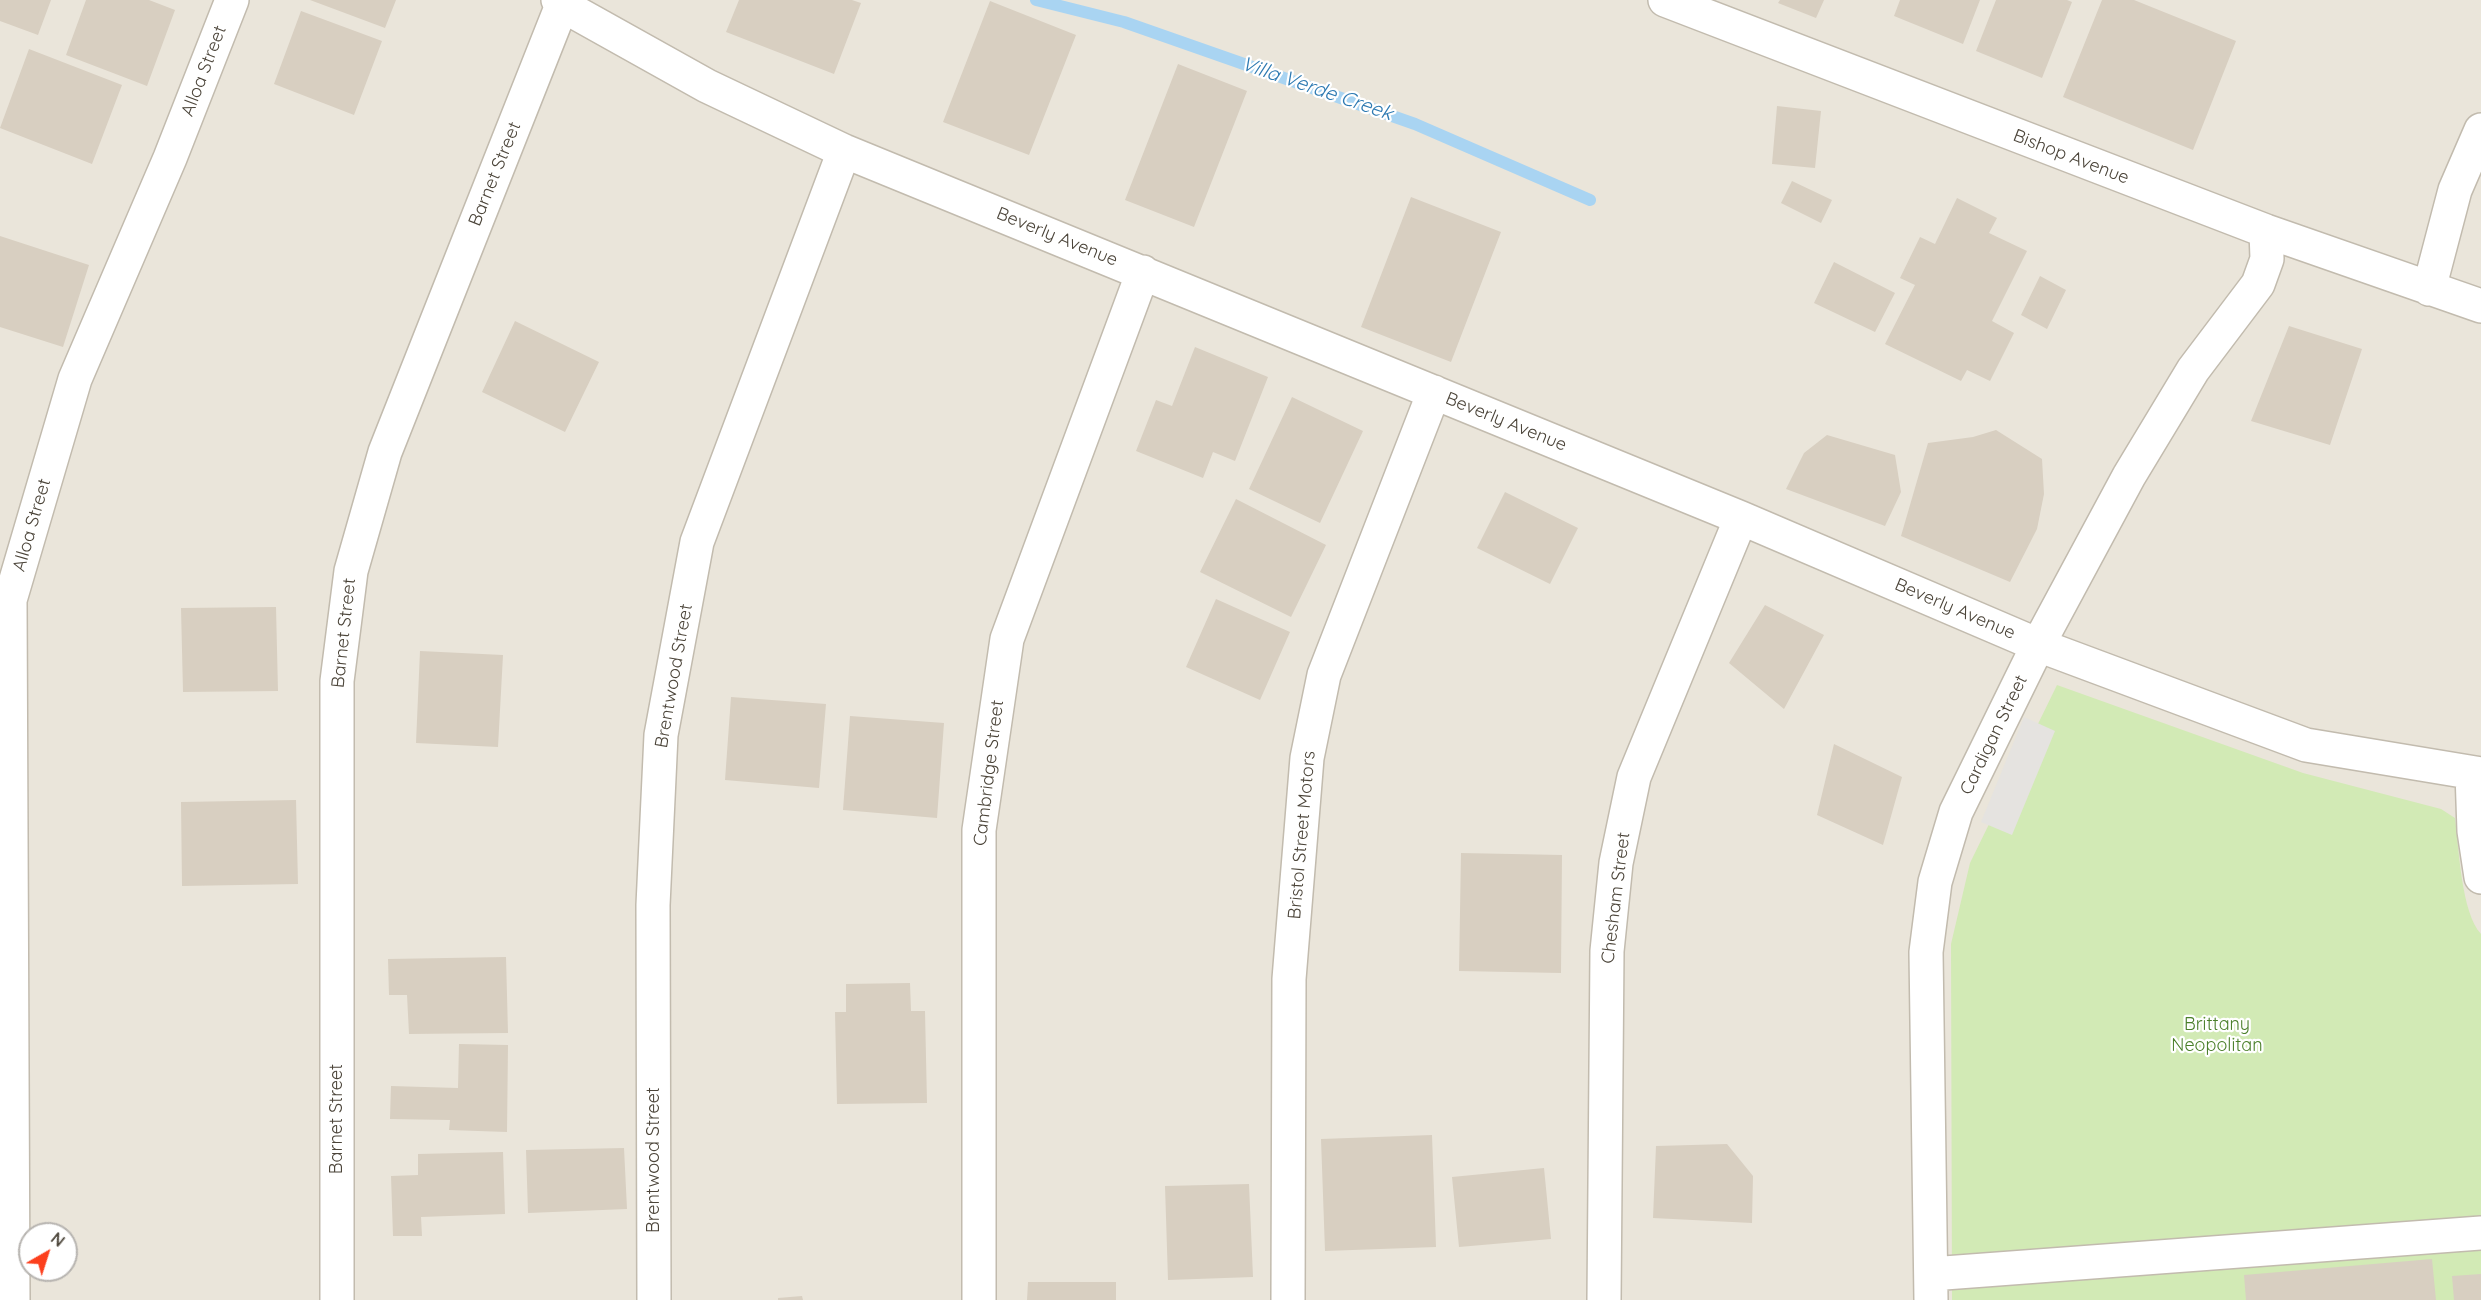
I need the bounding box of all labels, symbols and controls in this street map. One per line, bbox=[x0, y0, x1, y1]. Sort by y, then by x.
street label: Alloa Street bbox=[177, 22, 231, 120]
water label: Villa Verde Creek bbox=[1238, 52, 1396, 126]
street label: Barnet Street bbox=[464, 119, 526, 229]
street label: Bishop Avenue bbox=[2010, 125, 2132, 189]
street label: Beverly Avenue bbox=[993, 203, 1121, 271]
street label: Beverly Avenue bbox=[1442, 388, 1570, 456]
street label: Alloa Street bbox=[8, 476, 56, 574]
street label: Beverly Avenue bbox=[1891, 574, 2019, 644]
street label: Barnet Street bbox=[327, 577, 361, 689]
street label: Brentwood Street bbox=[651, 602, 697, 750]
street label: Cardigan Street bbox=[1956, 672, 2032, 798]
street label: Cambridge Street bbox=[969, 699, 1009, 847]
street label: Bristol Street Motors bbox=[1284, 750, 1320, 920]
street label: Chesham Street bbox=[1597, 831, 1635, 965]
park label: Brittany Neopolitan bbox=[2171, 1014, 2263, 1056]
street label: Barnet Street bbox=[326, 1064, 348, 1174]
street label: Brentwood Street bbox=[643, 1087, 665, 1233]
north arrow bbox=[18, 1222, 78, 1282]
text: N bbox=[47, 1228, 69, 1251]

